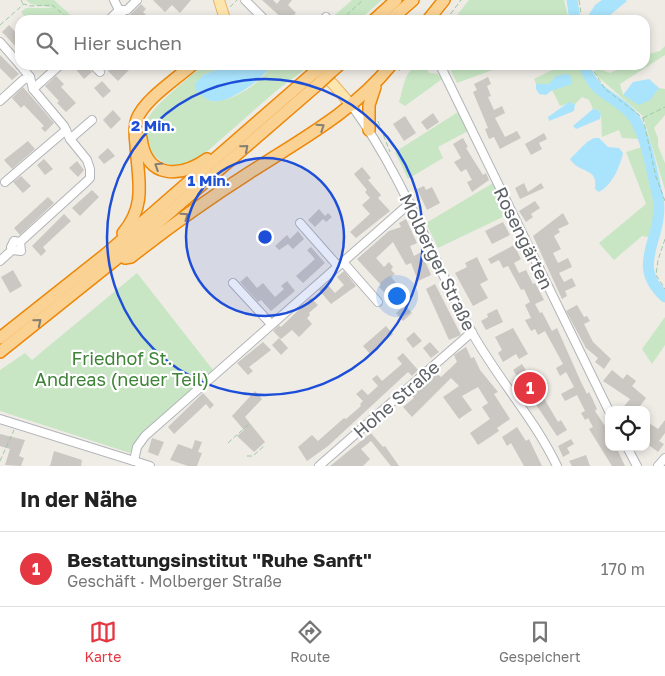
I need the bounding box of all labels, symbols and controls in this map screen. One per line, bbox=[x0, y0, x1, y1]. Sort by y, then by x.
search box bbox=[15, 15, 650, 70]
icon: search bbox=[33, 29, 61, 57]
text: Hier suchen bbox=[73, 31, 182, 54]
text: 2 Min. bbox=[131, 116, 175, 134]
one-way arrow bbox=[315, 124, 325, 133]
one-way arrow bbox=[239, 146, 248, 154]
one-way arrow bbox=[154, 163, 163, 173]
text: 1 Min. bbox=[188, 171, 230, 189]
street label: Rosengärten bbox=[490, 183, 558, 293]
street label: Molberger Straße bbox=[395, 190, 481, 334]
one-way arrow bbox=[179, 213, 188, 222]
centre of rings bbox=[256, 228, 274, 246]
your location bbox=[384, 283, 410, 309]
one-way arrow bbox=[33, 319, 42, 328]
park label: Friedhof St. Andreas (neuer Teil) bbox=[35, 347, 209, 390]
street label: Hohe Straße bbox=[349, 356, 443, 442]
pin: 1 bbox=[514, 369, 546, 407]
map controls bbox=[605, 406, 650, 451]
button: locate bbox=[605, 406, 650, 451]
text: In der Nähe bbox=[20, 486, 137, 512]
text: Bestattungsinstitut "Ruhe Sanft" bbox=[67, 548, 372, 571]
text: 1 bbox=[32, 559, 40, 579]
text: 170 m bbox=[601, 559, 645, 579]
text: Geschäft · Molberger Straße bbox=[67, 571, 282, 591]
tab: Karte bbox=[84, 618, 121, 665]
tab: Route bbox=[290, 618, 330, 665]
tab: Gespeichert bbox=[499, 618, 581, 665]

